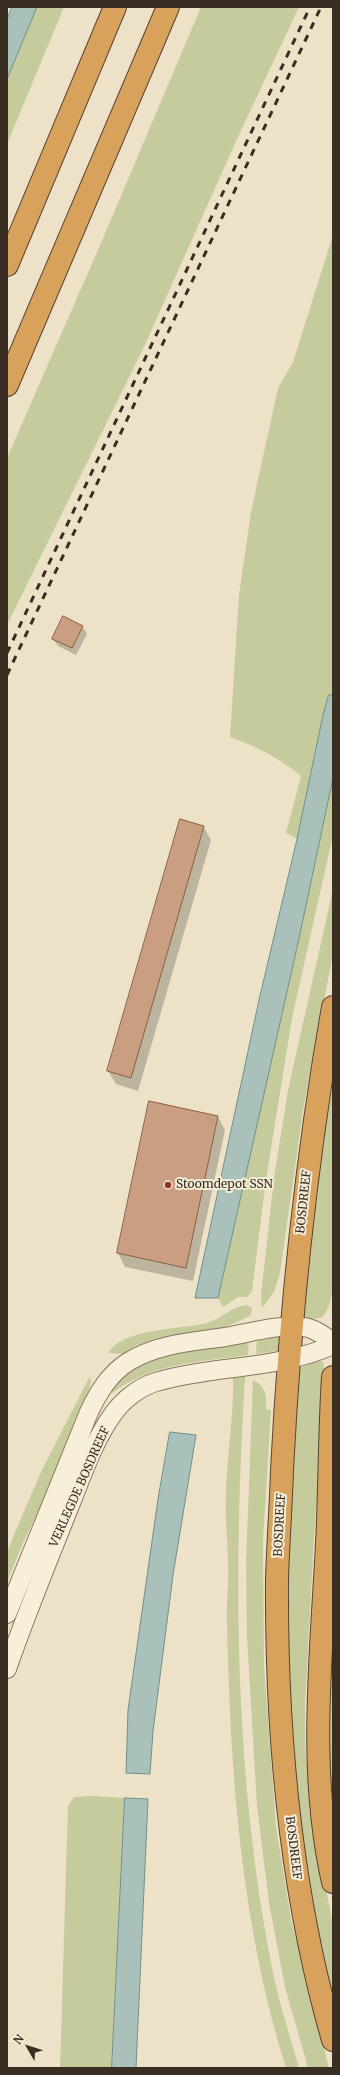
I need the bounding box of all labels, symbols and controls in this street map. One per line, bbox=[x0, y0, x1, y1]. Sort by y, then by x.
street label: BOSDREEF bbox=[294, 1170, 314, 1234]
place label: Stoomdepot SSN bbox=[176, 1178, 273, 1192]
marker: Stoomdepot SSN bbox=[163, 1180, 173, 1190]
street label: VERLEGDE BOSDREEF bbox=[47, 1424, 113, 1550]
street label: BOSDREEF bbox=[271, 1493, 289, 1557]
street label: BOSDREEF bbox=[282, 1816, 304, 1880]
north arrow bbox=[8, 2027, 48, 2067]
text: N bbox=[10, 2032, 27, 2047]

